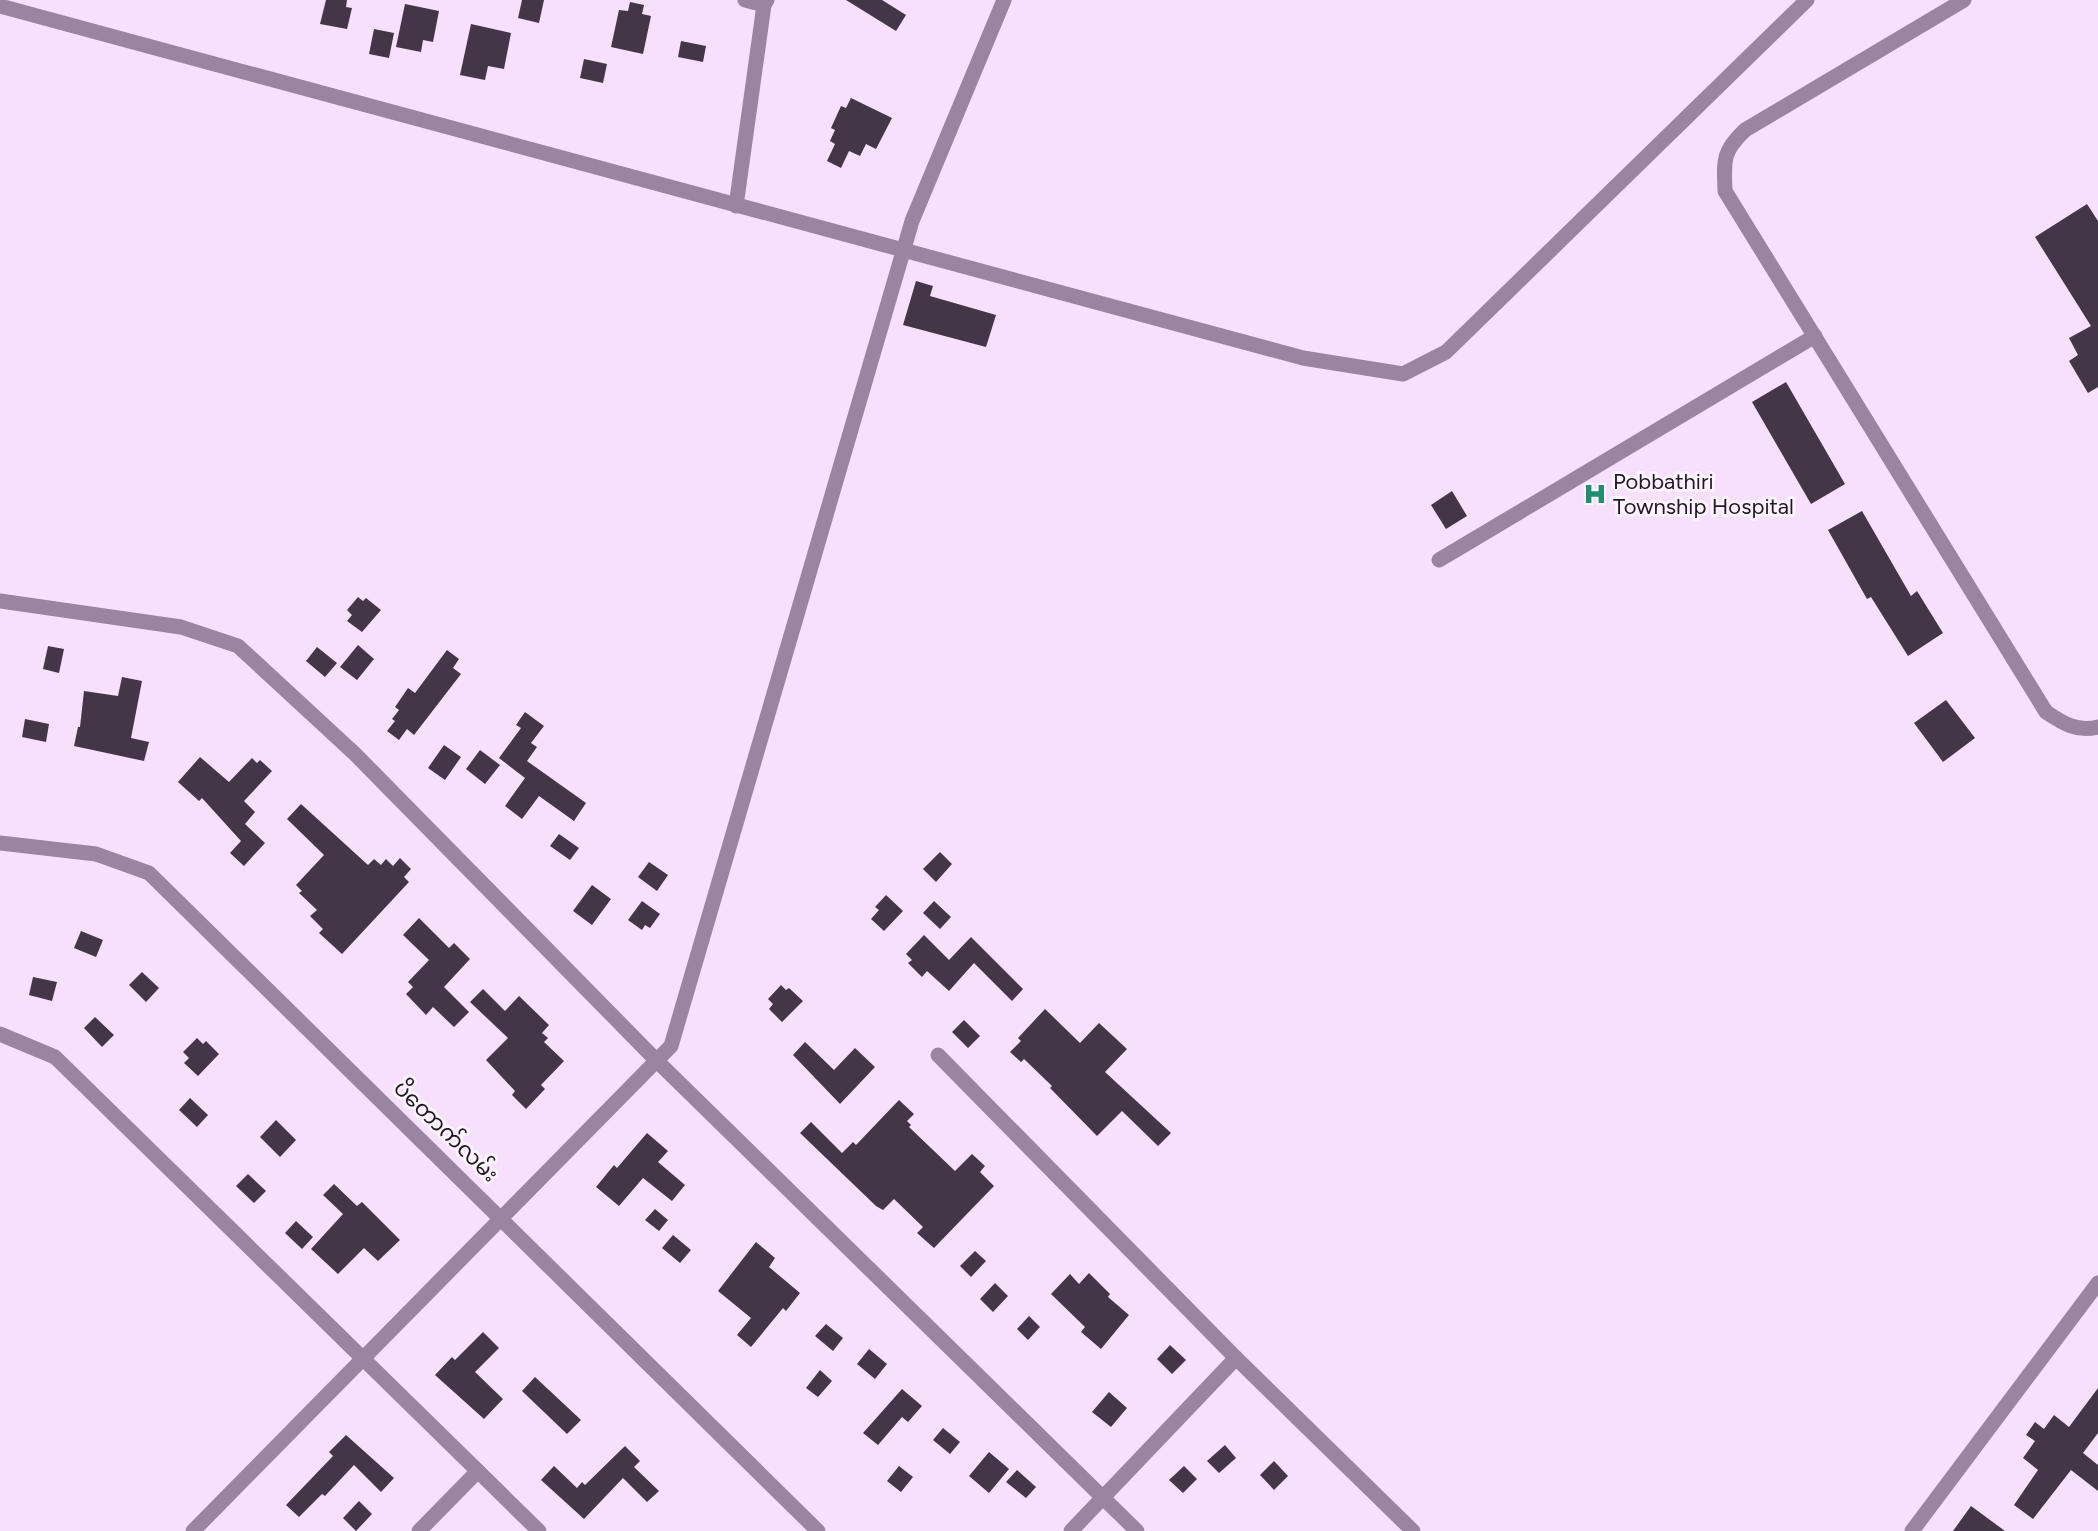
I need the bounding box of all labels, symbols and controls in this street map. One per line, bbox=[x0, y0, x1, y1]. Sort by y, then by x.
place label: Pobbathiri Township Hospital bbox=[1613, 468, 1794, 520]
hospital icon: Pobbathiri Township Hospital bbox=[1582, 481, 1608, 507]
street label: ပိတောက်လမ်း bbox=[388, 1073, 505, 1188]

